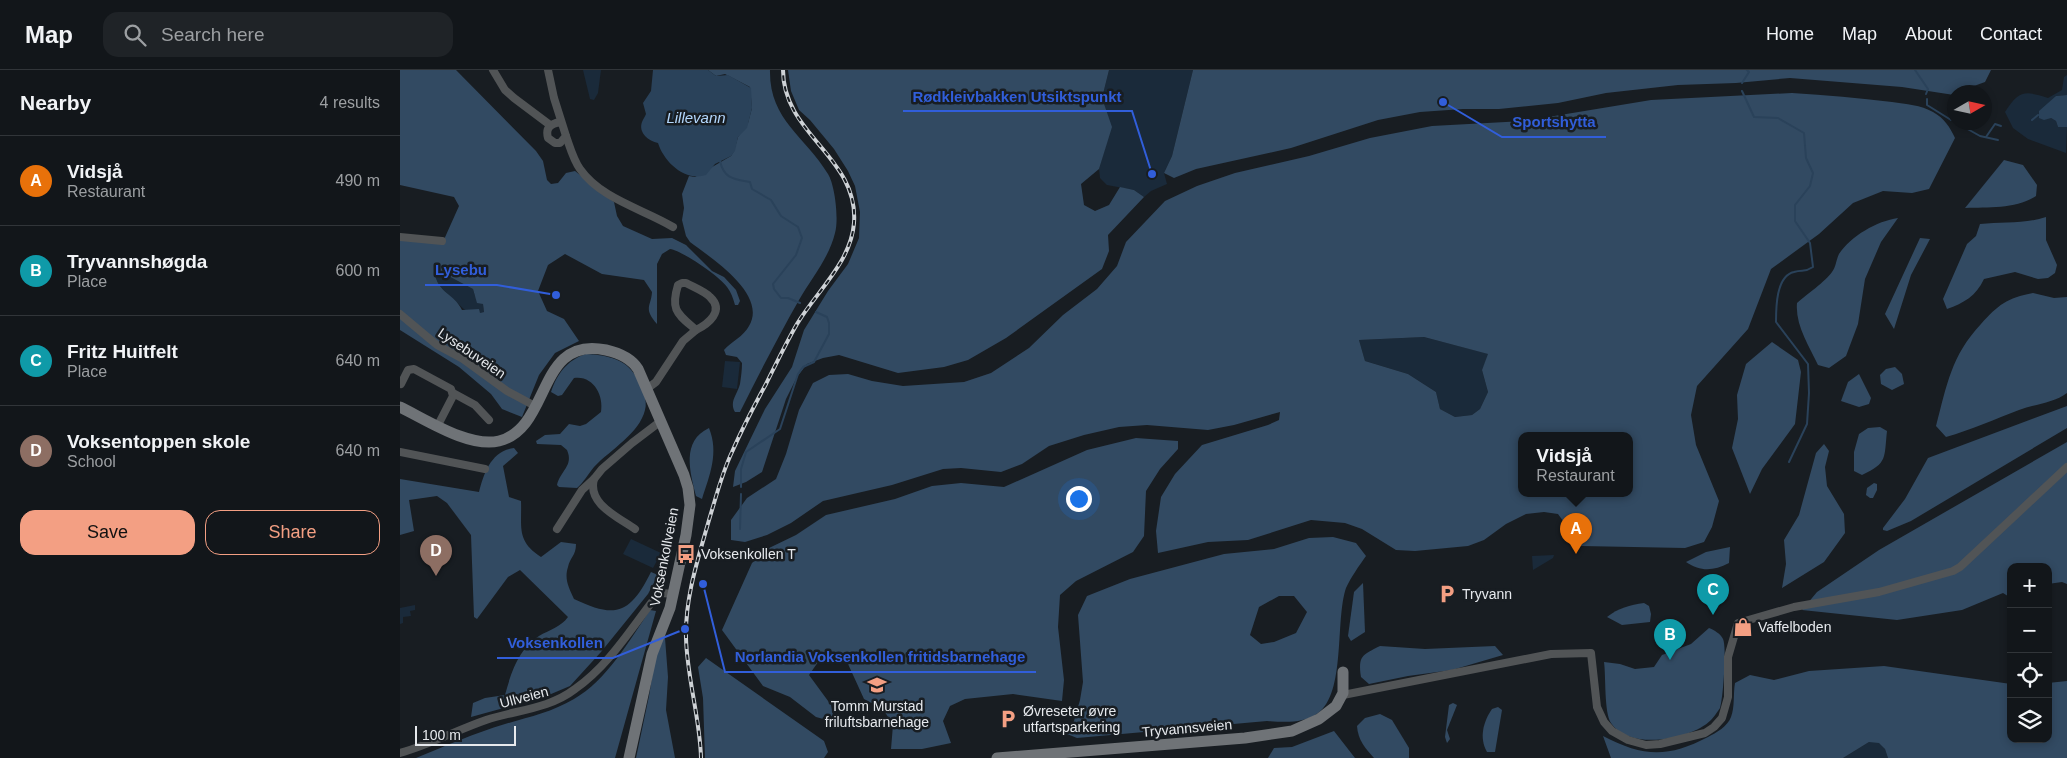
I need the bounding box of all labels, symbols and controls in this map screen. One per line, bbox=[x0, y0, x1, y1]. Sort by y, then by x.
search box bbox=[103, 12, 453, 57]
text: Map bbox=[25, 21, 73, 48]
icon: search bbox=[121, 21, 149, 49]
text: Search here bbox=[161, 24, 265, 45]
text: Home bbox=[1766, 24, 1814, 44]
text: Map bbox=[1842, 24, 1877, 44]
text: About bbox=[1905, 24, 1952, 44]
text: Contact bbox=[1980, 24, 2042, 44]
callout: Rødkleivbakken Utsiktspunkt bbox=[903, 81, 1132, 111]
north arrow bbox=[1947, 85, 1992, 130]
text: Rødkleivbakken Utsiktspunkt bbox=[912, 88, 1122, 105]
text: Nearby bbox=[20, 91, 91, 114]
text: 4 results bbox=[320, 94, 380, 111]
callout: Sportshytta bbox=[1502, 107, 1606, 137]
water label: Lillevann bbox=[666, 109, 726, 126]
text: Sportshytta bbox=[1512, 113, 1596, 130]
text: Vidsjå bbox=[67, 161, 123, 182]
text: A bbox=[30, 172, 42, 189]
text: 490 m bbox=[336, 172, 380, 189]
text: Restaurant bbox=[67, 183, 145, 200]
text: Tryvannshøgda bbox=[67, 251, 207, 272]
callout: Lysebu bbox=[425, 255, 497, 285]
text: Lysebu bbox=[435, 261, 487, 278]
text: B bbox=[30, 262, 42, 279]
text: 600 m bbox=[336, 262, 380, 279]
text: Place bbox=[67, 273, 107, 290]
street label: Lysebuveien bbox=[435, 325, 509, 381]
text: Fritz Huitfelt bbox=[67, 341, 178, 362]
text: C bbox=[30, 352, 42, 369]
text: 640 m bbox=[336, 352, 380, 369]
text: Place bbox=[67, 363, 107, 380]
text: Voksentoppen skole bbox=[67, 431, 250, 452]
popup bbox=[1518, 432, 1633, 497]
text: D bbox=[30, 442, 42, 459]
text: 640 m bbox=[336, 442, 380, 459]
text: Vidsjå bbox=[1536, 445, 1592, 466]
text: School bbox=[67, 453, 116, 470]
text: Restaurant bbox=[1536, 467, 1615, 484]
your location bbox=[1066, 486, 1092, 512]
street label: Voksenkollveien bbox=[647, 506, 681, 608]
button: Save bbox=[20, 510, 195, 555]
button: Share bbox=[205, 510, 380, 555]
pin: A bbox=[1560, 513, 1592, 554]
pin: D bbox=[420, 535, 452, 576]
bus stop icon: Voksenkollen T bbox=[675, 543, 697, 565]
place label: Voksenkollen T bbox=[701, 546, 796, 562]
map controls bbox=[2007, 563, 2052, 743]
button: + bbox=[2007, 563, 2052, 608]
pin: C bbox=[1697, 574, 1729, 615]
parking icon: Tryvann bbox=[1436, 583, 1458, 605]
place label: Tryvann bbox=[1462, 586, 1512, 602]
button: − bbox=[2007, 608, 2052, 653]
shop icon: Vaffelboden bbox=[1732, 616, 1754, 638]
pin: B bbox=[1654, 619, 1686, 660]
place label: Vaffelboden bbox=[1758, 619, 1831, 635]
callout: Voksenkollen bbox=[497, 628, 613, 658]
text: Voksenkollen bbox=[507, 634, 603, 651]
callout: Norlandia Voksenkollen fritidsbarnehage bbox=[725, 642, 1036, 672]
text: Norlandia Voksenkollen fritidsbarnehage bbox=[735, 648, 1025, 665]
button: locate bbox=[2007, 653, 2052, 698]
school or university icon: Tomm Murstad friluftsbarnehage bbox=[866, 674, 888, 696]
street label: Ullveien bbox=[498, 683, 550, 711]
place label: Tomm Murstad friluftsbarnehage bbox=[825, 698, 929, 730]
button: layers bbox=[2007, 698, 2052, 743]
place label: Øvreseter øvre utfartsparkering bbox=[1023, 703, 1120, 735]
parking icon: Øvreseter øvre utfartsparkering bbox=[997, 708, 1019, 730]
street label: Tryvannsveien bbox=[1141, 716, 1233, 740]
scale bar bbox=[415, 723, 516, 746]
text: 100 m bbox=[422, 727, 461, 743]

